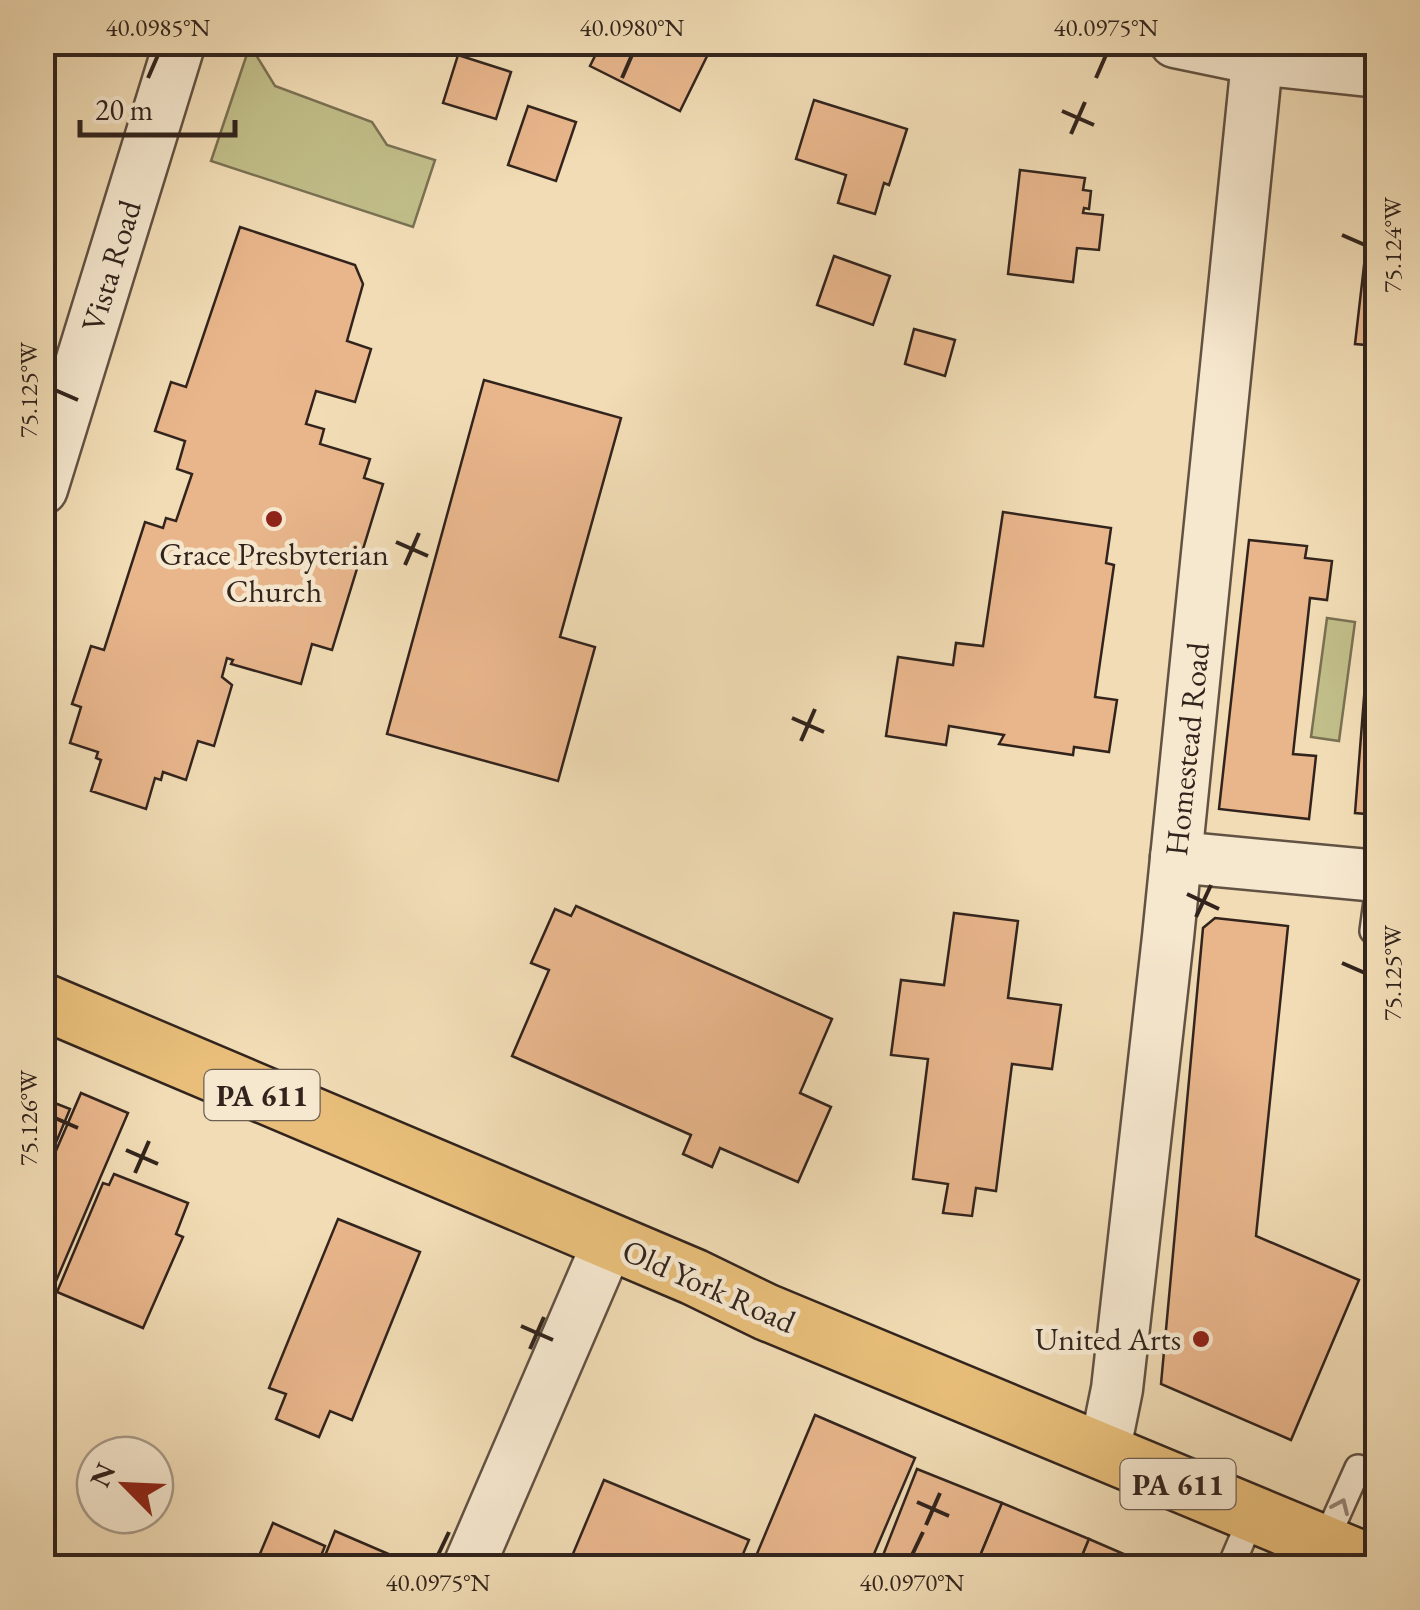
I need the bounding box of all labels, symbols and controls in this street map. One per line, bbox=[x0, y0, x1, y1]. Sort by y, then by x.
text: 40.0985°N bbox=[106, 11, 211, 43]
text: 40.0980°N bbox=[580, 11, 685, 43]
text: 40.0975°N bbox=[1054, 11, 1159, 43]
scale bar bbox=[80, 75, 235, 137]
text: 20 m bbox=[95, 90, 153, 129]
street label: Vista Road bbox=[71, 194, 151, 337]
text: 75.124°W bbox=[1376, 196, 1408, 293]
text: 75.125°W bbox=[12, 341, 44, 438]
marker: Grace Presbyterian Church bbox=[263, 508, 285, 530]
place label: Grace Presbyterian Church bbox=[159, 533, 389, 612]
street label: Homestead Road bbox=[1155, 639, 1219, 858]
text: 75.125°W bbox=[1376, 924, 1408, 1021]
text: 75.126°W bbox=[12, 1069, 44, 1166]
road number: PA 611 bbox=[204, 1070, 320, 1120]
street label: Old York Road bbox=[616, 1229, 803, 1343]
place label: United Arts bbox=[1035, 1318, 1181, 1360]
marker: United Arts bbox=[1190, 1328, 1212, 1350]
north arrow bbox=[75, 1435, 175, 1535]
text: N bbox=[81, 1457, 123, 1493]
road number: PA 611 bbox=[1120, 1459, 1236, 1509]
one-way arrow bbox=[1329, 1498, 1349, 1516]
text: 40.0975°N bbox=[386, 1566, 491, 1598]
text: 40.0970°N bbox=[860, 1566, 965, 1598]

